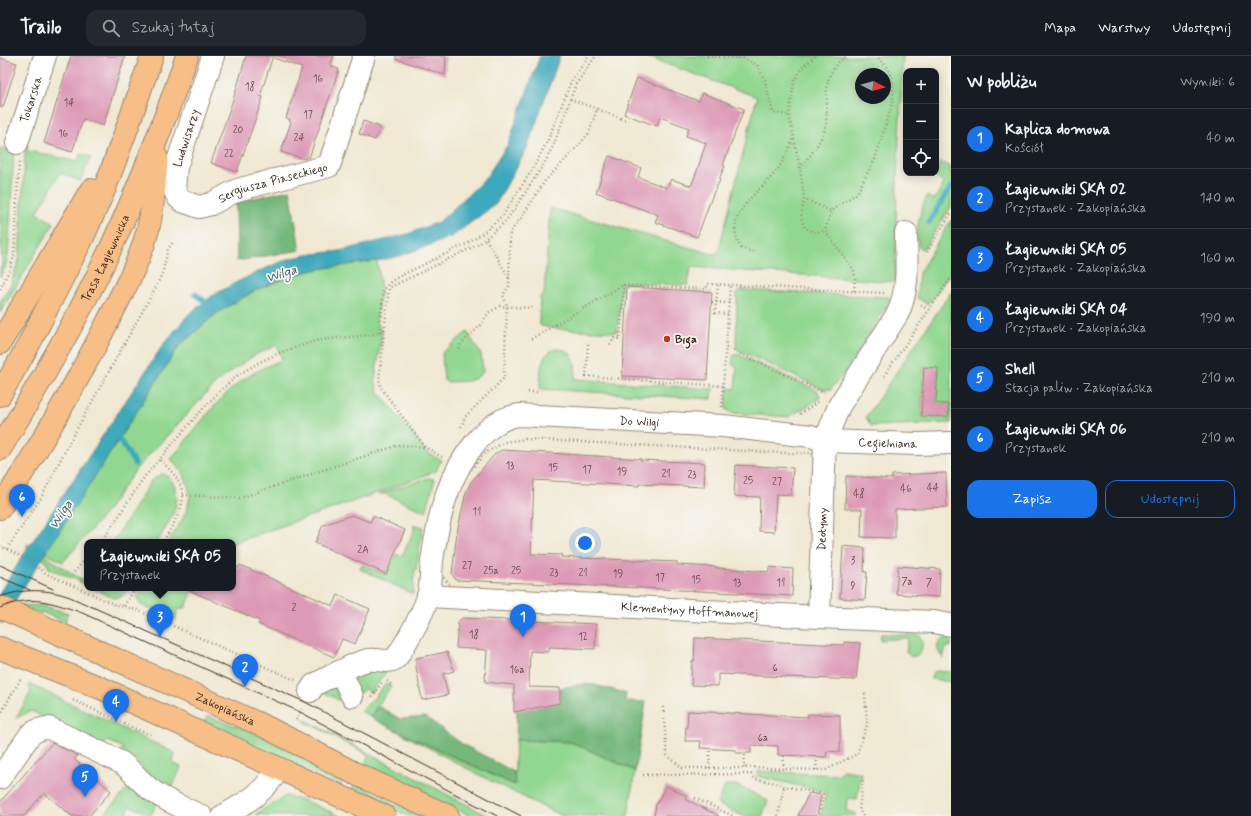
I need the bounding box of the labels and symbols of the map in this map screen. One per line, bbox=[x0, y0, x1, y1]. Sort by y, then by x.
north arrow bbox=[855, 68, 891, 104]
street label: Tokarska bbox=[17, 73, 47, 125]
house number: 16 bbox=[313, 73, 323, 86]
house number: 18 bbox=[245, 80, 255, 94]
house number: 14 bbox=[64, 97, 74, 110]
street label: Ludwisarzy bbox=[170, 107, 204, 169]
house number: 17 bbox=[303, 109, 313, 122]
house number: 20 bbox=[233, 124, 244, 137]
house number: 16 bbox=[58, 128, 68, 141]
house number: 24 bbox=[294, 132, 304, 145]
house number: 22 bbox=[224, 148, 234, 161]
street label: Sergiusza Piaseckiego bbox=[216, 160, 329, 208]
street label: Trasa Łagiewnicka bbox=[78, 212, 134, 305]
water label: Wilga bbox=[264, 262, 300, 288]
place label: Biga bbox=[675, 332, 697, 349]
marker: Biga bbox=[662, 334, 672, 344]
street label: Do Wilgi bbox=[619, 413, 660, 432]
street label: Cegielniana bbox=[858, 435, 918, 453]
house number: 13 bbox=[506, 460, 514, 473]
house number: 15 bbox=[548, 462, 558, 475]
house number: 17 bbox=[582, 464, 592, 477]
house number: 19 bbox=[617, 466, 627, 479]
house number: 21 bbox=[661, 468, 671, 481]
house number: 23 bbox=[687, 469, 697, 482]
house number: 25 bbox=[743, 475, 753, 488]
house number: 27 bbox=[772, 476, 782, 489]
house number: 44 bbox=[927, 482, 939, 495]
house number: 46 bbox=[900, 483, 912, 496]
pin: 6 bbox=[9, 484, 35, 517]
house number: 48 bbox=[853, 487, 865, 501]
water label: Wilga bbox=[46, 497, 78, 533]
house number: 11 bbox=[473, 506, 481, 519]
street label: Deotymy bbox=[814, 507, 832, 551]
your location bbox=[575, 533, 595, 553]
house number: 2A bbox=[357, 544, 369, 557]
house number: 3 bbox=[851, 555, 856, 568]
house number: 27 bbox=[462, 560, 472, 573]
house number: 25a bbox=[483, 565, 499, 578]
house number: 25 bbox=[511, 565, 521, 578]
house number: 23 bbox=[549, 567, 559, 580]
house number: 21 bbox=[578, 567, 588, 580]
house number: 19 bbox=[613, 568, 623, 581]
house number: 17 bbox=[655, 572, 665, 585]
house number: 15 bbox=[691, 574, 701, 587]
house number: 7a bbox=[901, 576, 913, 589]
house number: 13 bbox=[733, 577, 741, 590]
house number: 11 bbox=[777, 577, 785, 590]
house number: 7 bbox=[926, 577, 932, 590]
house number: 9 bbox=[851, 580, 856, 593]
street label: Klementyny Hoffmanowej bbox=[621, 599, 759, 623]
house number: 2 bbox=[292, 602, 297, 615]
pin: 3 bbox=[147, 604, 173, 637]
pin: 1 bbox=[510, 604, 536, 637]
house number: 18 bbox=[469, 628, 479, 642]
house number: 12 bbox=[578, 631, 588, 644]
pin: 2 bbox=[232, 654, 258, 687]
house number: 6 bbox=[772, 662, 778, 675]
house number: 16a bbox=[509, 664, 525, 677]
pin: 4 bbox=[103, 689, 129, 722]
street label: Zakopiańska bbox=[192, 689, 258, 730]
house number: 6a bbox=[758, 732, 768, 745]
pin: 5 bbox=[72, 764, 98, 797]

